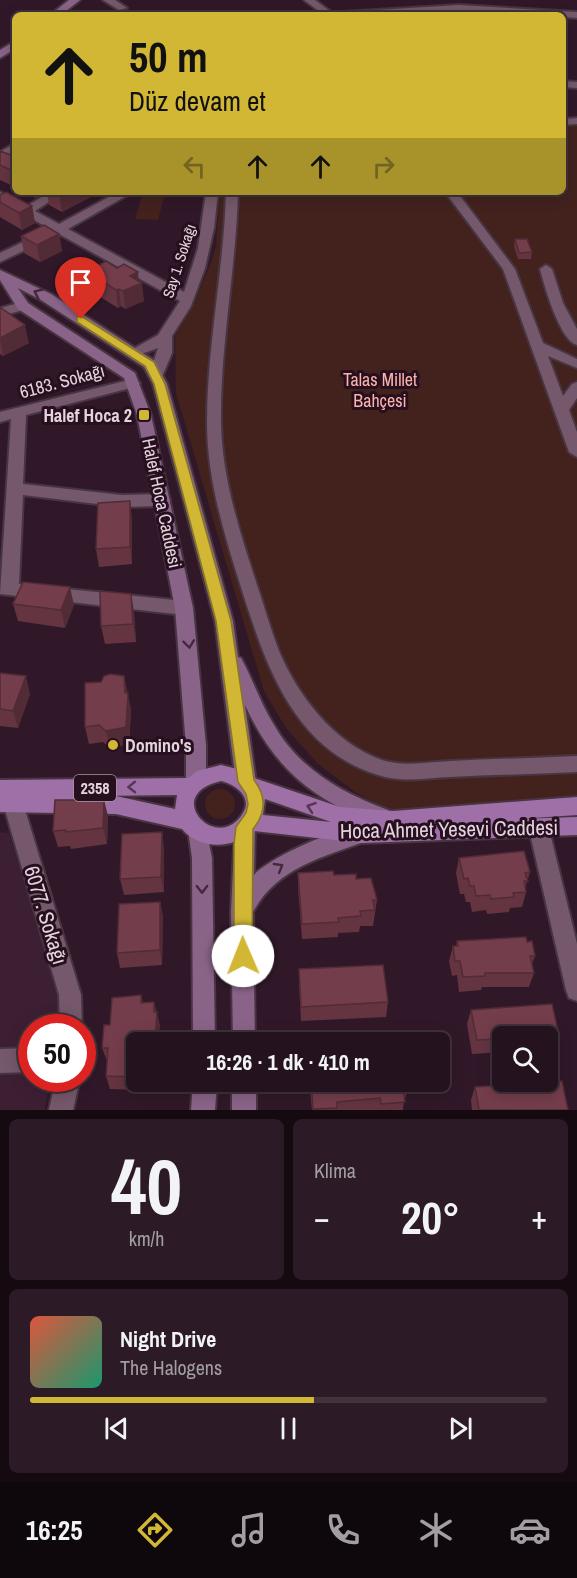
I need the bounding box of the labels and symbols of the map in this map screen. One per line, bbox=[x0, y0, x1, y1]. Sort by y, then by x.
street label: Say 1. Sokağı bbox=[157, 221, 201, 301]
pin bbox=[55, 257, 106, 319]
one-way arrow bbox=[34, 289, 45, 301]
street label: 6183. Sokağı bbox=[17, 358, 107, 404]
park label: Talas Millet Bahçesi bbox=[343, 367, 417, 413]
place label: Halef Hoca 2 bbox=[43, 403, 132, 428]
marker: Halef Hoca 2 bbox=[137, 408, 151, 422]
street label: Halef Hoca Caddesi bbox=[136, 436, 188, 570]
one-way arrow bbox=[182, 639, 194, 648]
place label: Domino's bbox=[125, 733, 192, 758]
marker: Domino's bbox=[106, 738, 120, 752]
road number: 2358 bbox=[74, 775, 116, 801]
one-way arrow bbox=[128, 781, 137, 793]
one-way arrow bbox=[306, 801, 317, 814]
street label: Hoca Ahmet Yesevi Caddesi bbox=[340, 813, 558, 845]
street label: 6077. Sokağı bbox=[17, 862, 75, 968]
one-way arrow bbox=[273, 863, 283, 874]
one-way arrow bbox=[196, 884, 208, 893]
position arrow bbox=[211, 924, 275, 988]
speed limit sign: 50 bbox=[18, 1014, 96, 1092]

